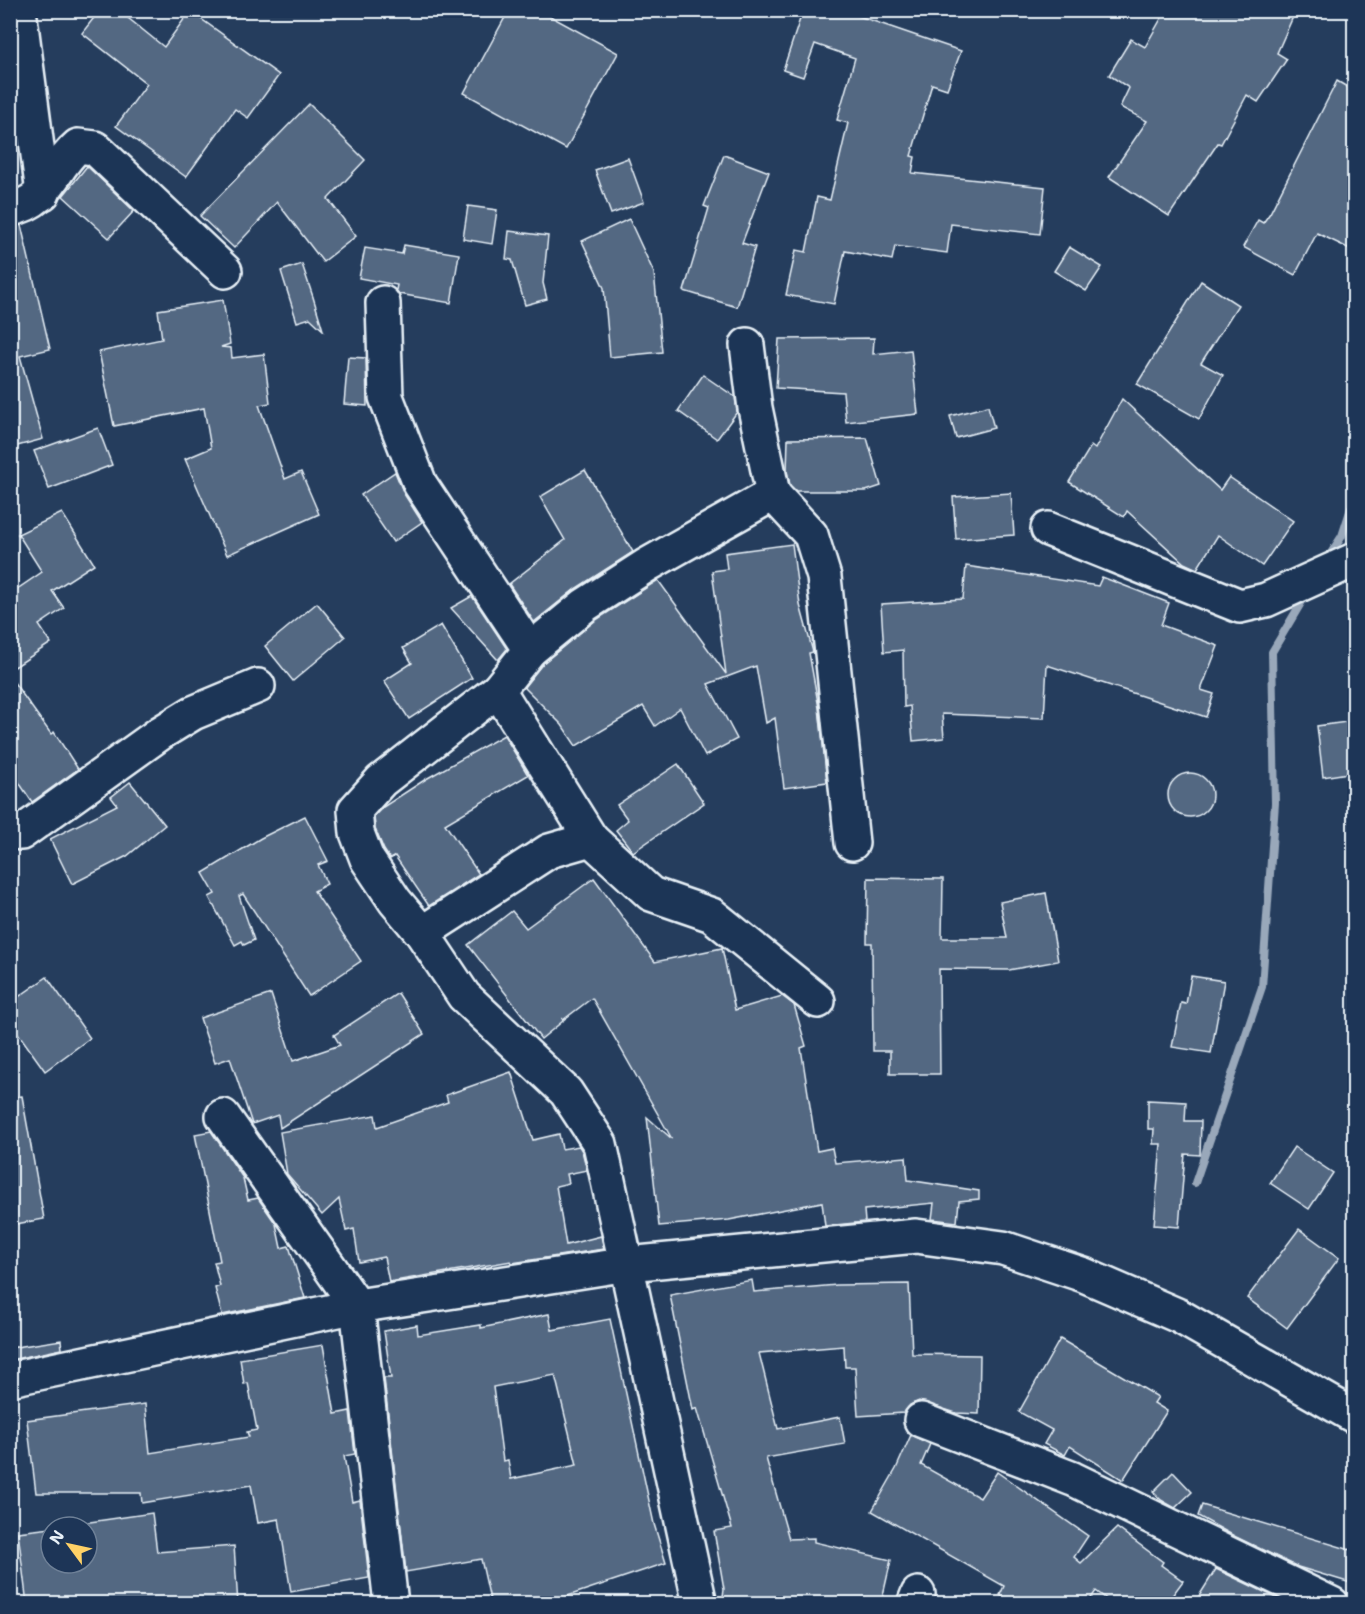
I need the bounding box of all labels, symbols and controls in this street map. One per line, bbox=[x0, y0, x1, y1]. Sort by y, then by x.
north arrow bbox=[39, 1515, 99, 1575]
text: N bbox=[45, 1526, 69, 1548]

